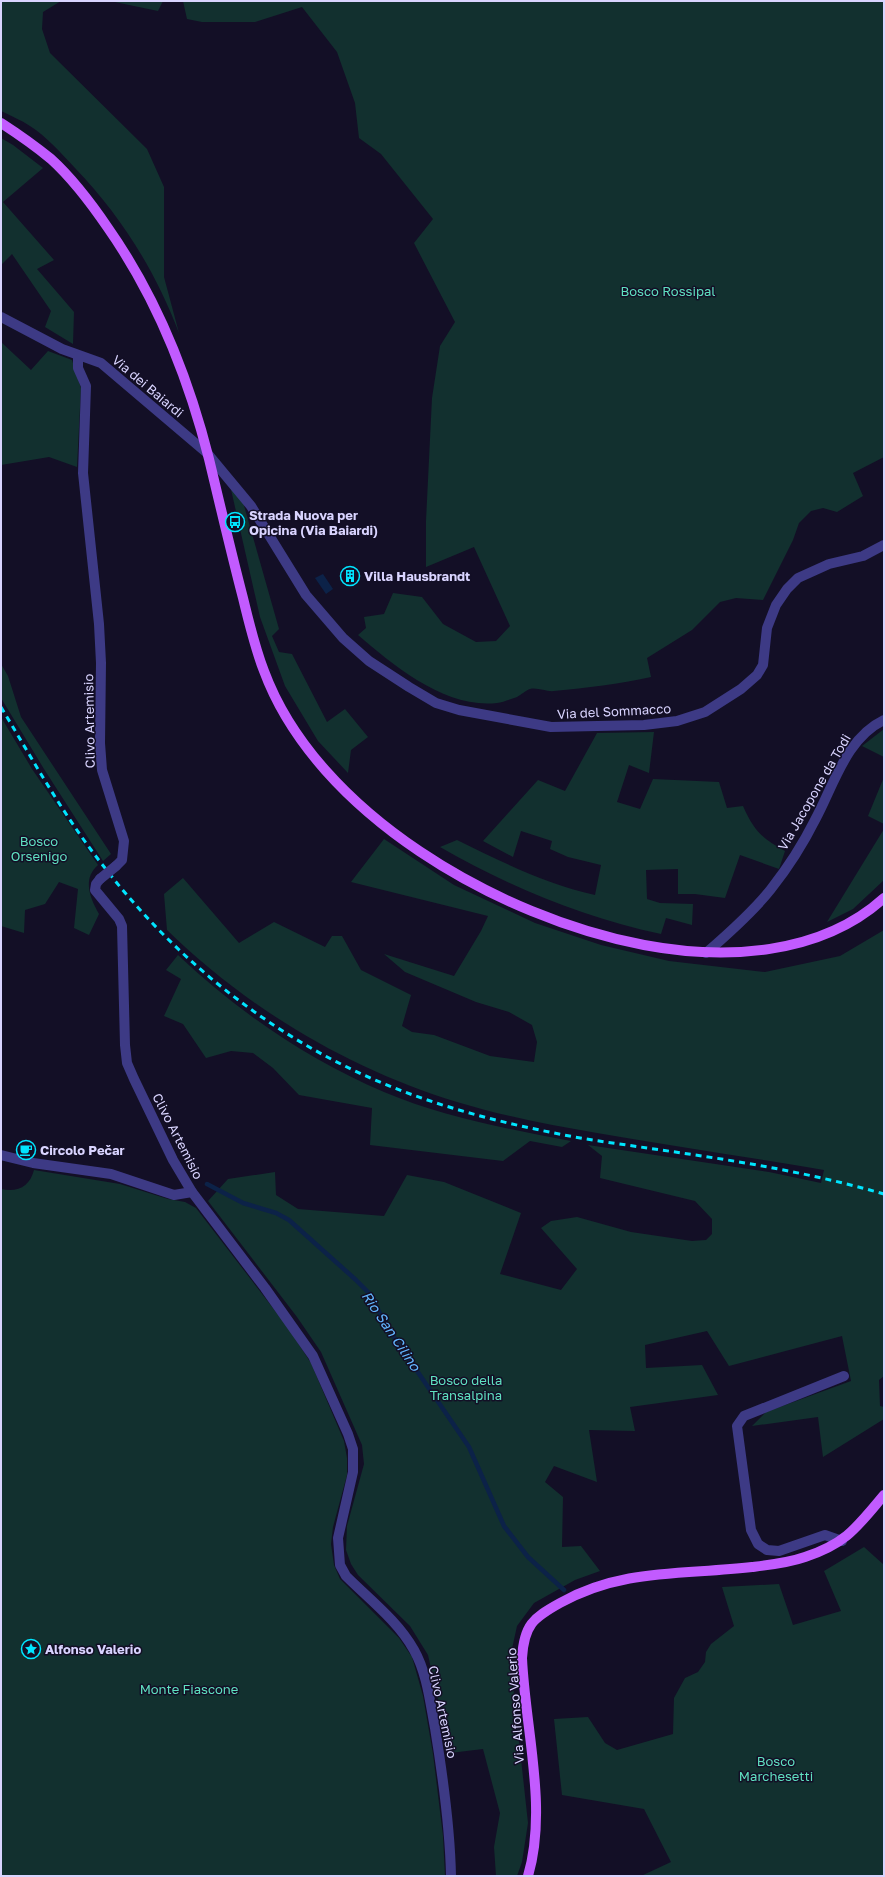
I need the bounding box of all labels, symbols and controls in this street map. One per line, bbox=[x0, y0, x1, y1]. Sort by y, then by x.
park label: Bosco Rossipal bbox=[621, 283, 715, 299]
street label: Via dei Baiardi bbox=[109, 351, 187, 421]
place label: Strada Nuova per Opicina (Via Baiardi) bbox=[249, 507, 378, 538]
bus stop icon: Strada Nuova per Opicina (Via Baiardi) bbox=[224, 511, 246, 533]
building icon: Villa Hausbrandt bbox=[339, 565, 361, 587]
place label: Villa Hausbrandt bbox=[364, 568, 470, 584]
street label: Clivo Artemisio bbox=[80, 673, 98, 768]
street label: Via del Sommacco bbox=[557, 700, 672, 722]
street label: Via Jacopone da Todi bbox=[774, 731, 854, 853]
park label: Bosco Orsenigo bbox=[11, 833, 67, 864]
street label: Clivo Artemisio bbox=[149, 1090, 207, 1182]
cafe icon: Circolo Pečar bbox=[15, 1139, 37, 1161]
place label: Circolo Pečar bbox=[40, 1142, 125, 1158]
water label: Rio San Cilino bbox=[358, 1288, 425, 1375]
park label: Bosco della Transalpina bbox=[430, 1372, 502, 1403]
place icon: Alfonso Valerio bbox=[20, 1638, 42, 1660]
place label: Alfonso Valerio bbox=[45, 1641, 141, 1657]
street label: Via Alfonso Valerio bbox=[503, 1647, 527, 1765]
street label: Clivo Artemisio bbox=[425, 1664, 461, 1760]
park label: Monte Fiascone bbox=[140, 1681, 238, 1697]
park label: Bosco Marchesetti bbox=[739, 1753, 813, 1784]

